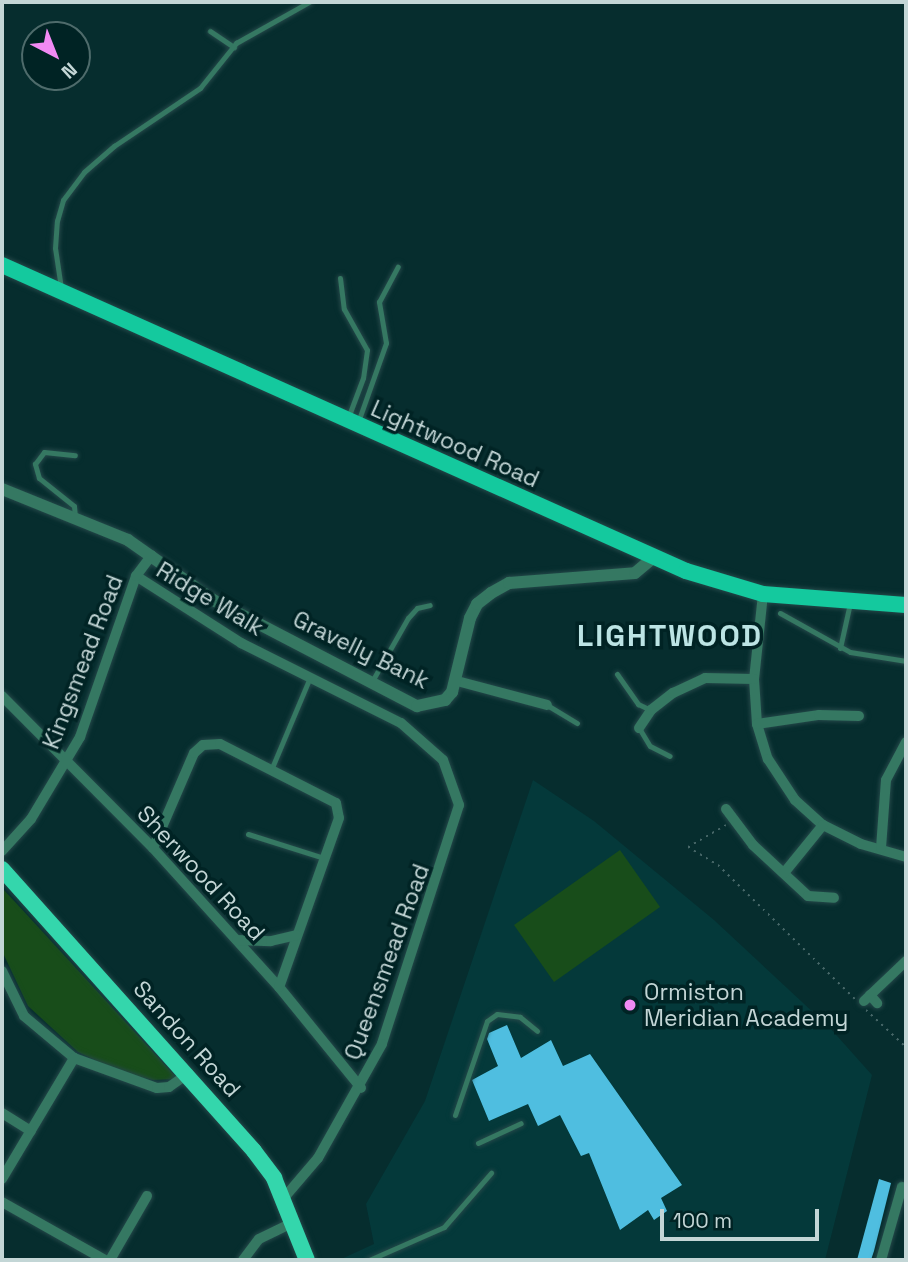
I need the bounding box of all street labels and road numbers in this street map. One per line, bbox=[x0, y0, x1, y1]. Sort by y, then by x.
street label: Lightwood Road bbox=[367, 395, 543, 493]
street label: Ridge Walk bbox=[151, 556, 269, 642]
street label: Kingsmead Road bbox=[37, 571, 129, 753]
street label: Gravelly Bank bbox=[289, 605, 433, 695]
street label: Sherwood Road bbox=[131, 800, 271, 946]
street label: Queensmead Road bbox=[339, 860, 435, 1064]
street label: Sandon Road bbox=[128, 975, 246, 1103]

